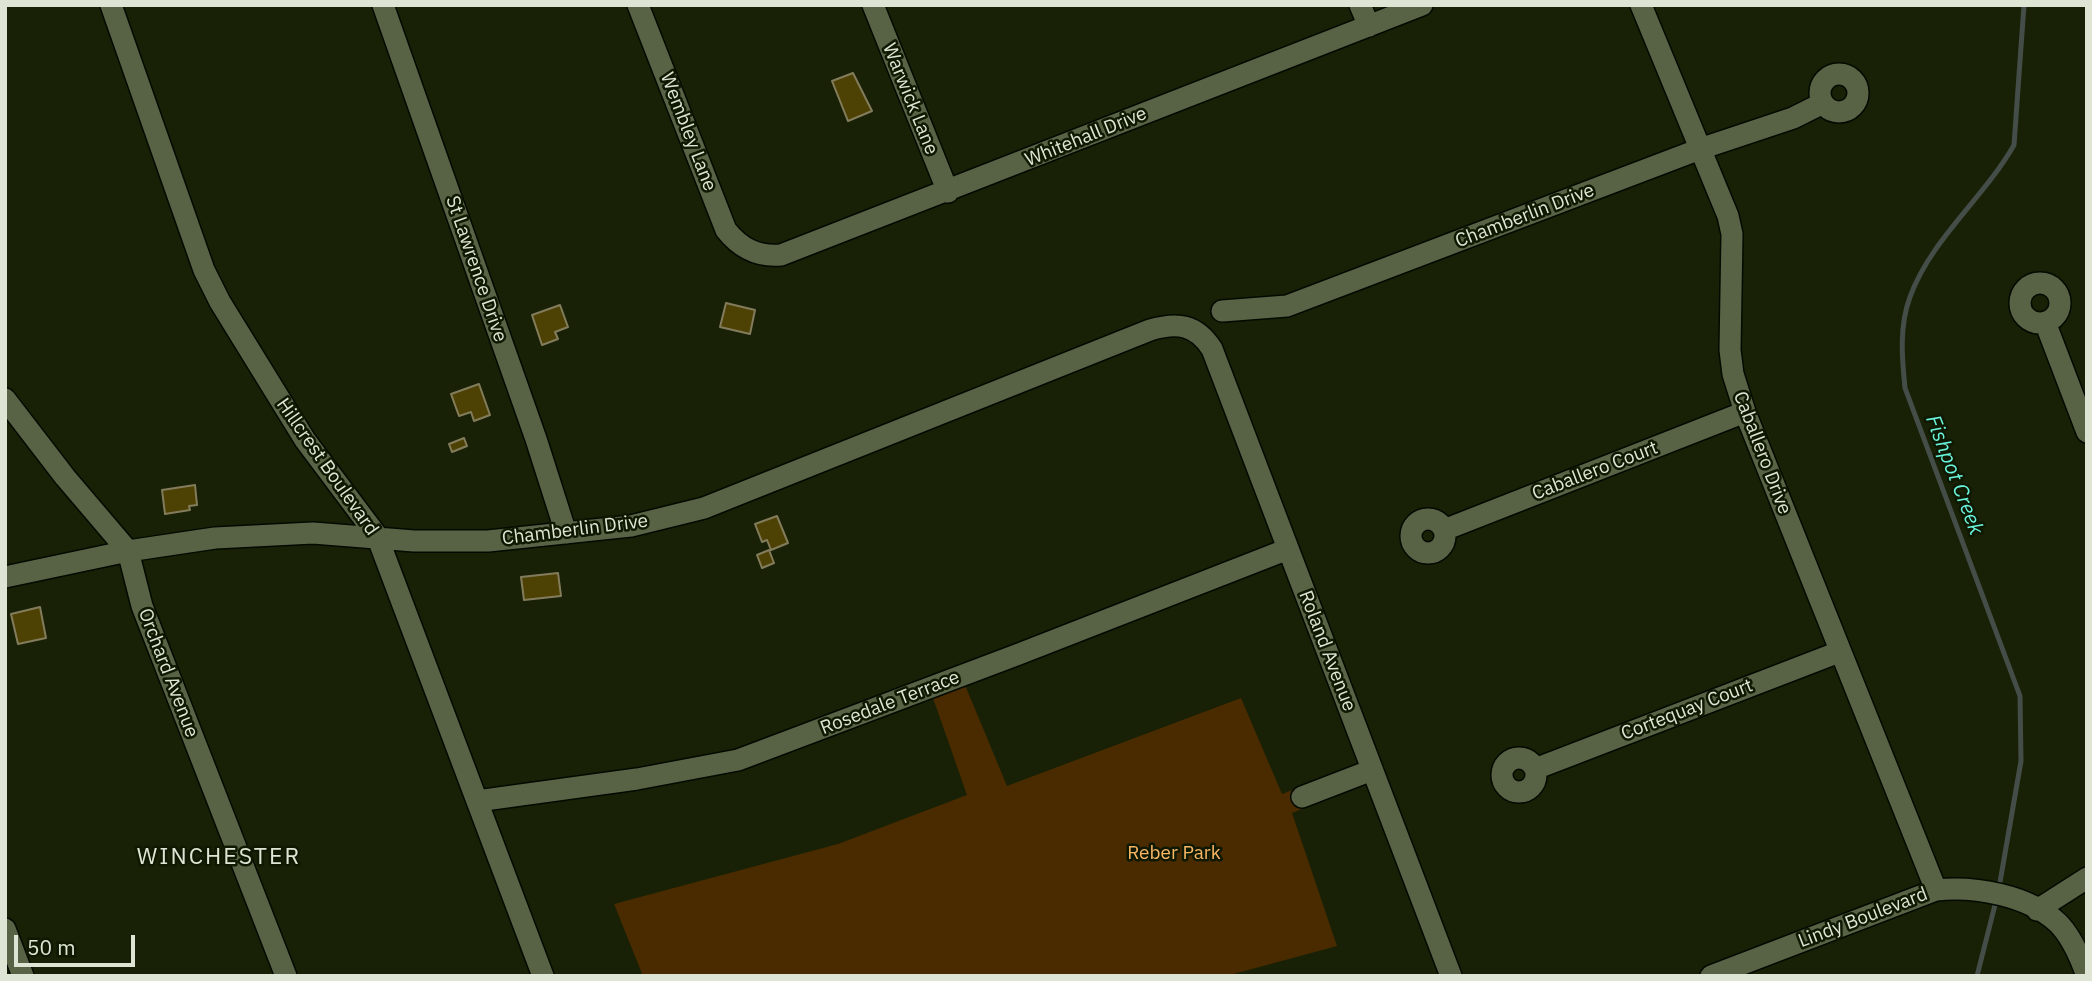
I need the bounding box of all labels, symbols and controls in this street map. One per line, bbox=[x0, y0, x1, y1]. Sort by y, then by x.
street label: Warwick Lane bbox=[877, 40, 943, 158]
street label: Wembley Lane bbox=[655, 70, 721, 194]
street label: Whitehall Drive bbox=[1022, 102, 1150, 172]
street label: Chamberlin Drive bbox=[1452, 179, 1598, 253]
street label: St Lawrence Drive bbox=[440, 193, 512, 345]
street label: Caballero Drive bbox=[1728, 388, 1796, 518]
street label: Hillcrest Boulevard bbox=[271, 394, 383, 540]
water label: Fishpot Creek bbox=[1920, 412, 1988, 538]
street label: Caballero Court bbox=[1529, 437, 1661, 505]
street label: Chamberlin Drive bbox=[501, 510, 649, 550]
street label: Roland Avenue bbox=[1293, 587, 1361, 715]
street label: Orchard Avenue bbox=[133, 605, 203, 741]
street label: Rosedale Terrace bbox=[817, 666, 963, 740]
street label: Cortequay Court bbox=[1618, 674, 1756, 746]
district label: WINCHESTER bbox=[138, 843, 300, 871]
park label: Reber Park bbox=[1127, 843, 1221, 865]
street label: Lindy Boulevard bbox=[1795, 883, 1931, 953]
scale bar bbox=[18, 922, 138, 966]
text: 50 m bbox=[27, 933, 76, 961]

